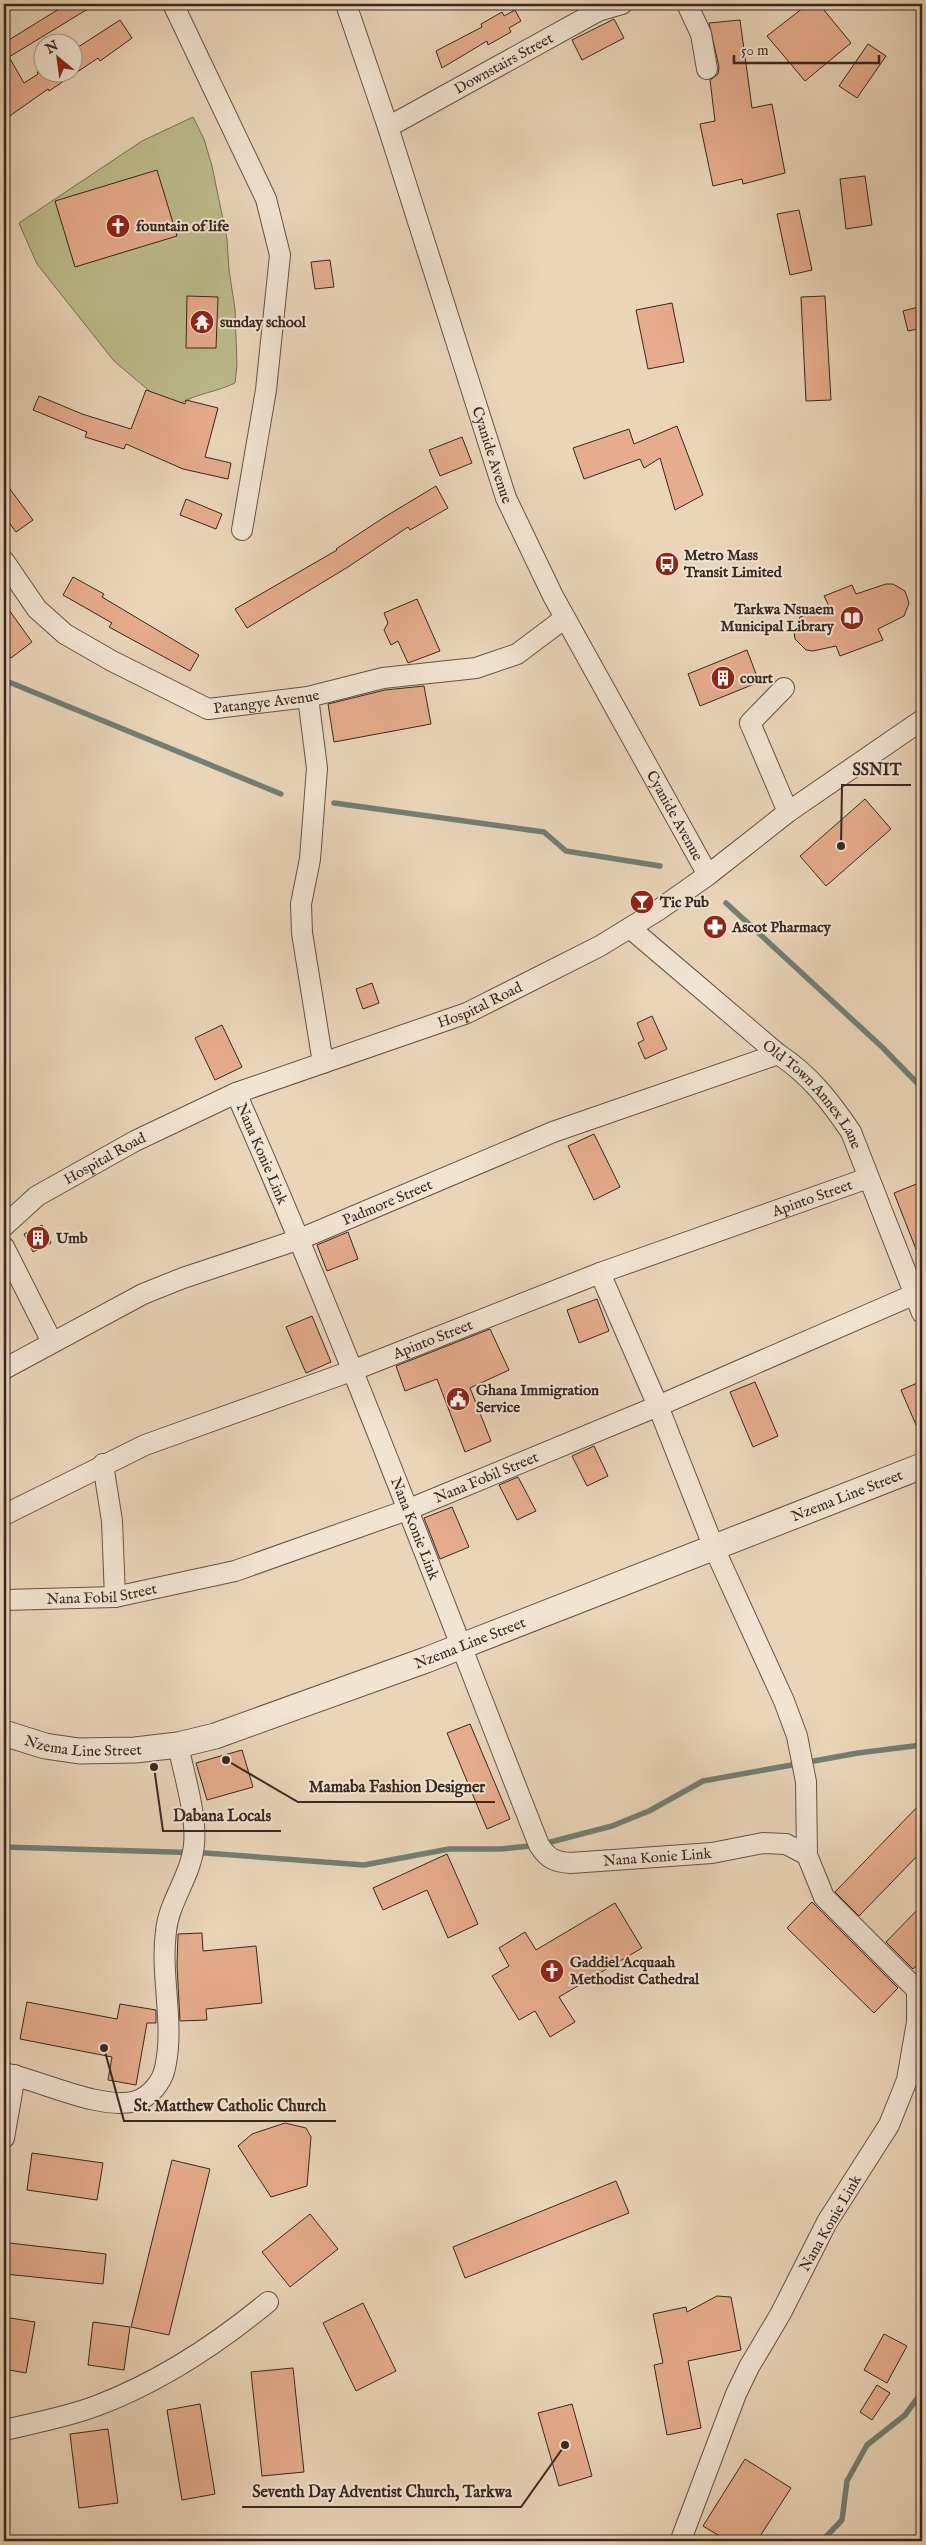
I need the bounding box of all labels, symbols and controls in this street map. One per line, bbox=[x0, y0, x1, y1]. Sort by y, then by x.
street label: Downstairs Street bbox=[451, 29, 557, 99]
north arrow bbox=[32, 32, 82, 82]
scale bar bbox=[734, 32, 878, 64]
text: N bbox=[42, 37, 62, 59]
text: 50 m bbox=[741, 41, 769, 60]
church icon: fountain of life bbox=[105, 213, 131, 239]
place label: fountain of life bbox=[136, 217, 229, 236]
temple icon: sunday school bbox=[189, 309, 215, 335]
place label: sunday school bbox=[220, 313, 307, 332]
street label: Cyanide Avenue bbox=[468, 404, 516, 507]
place label: Metro Mass Transit Limited bbox=[683, 546, 783, 582]
bus stop icon: Metro Mass Transit Limited bbox=[654, 551, 680, 577]
place label: Tarkwa Nsuaem Municipal Library bbox=[720, 600, 835, 636]
library icon: Tarkwa Nsuaem Municipal Library bbox=[839, 605, 865, 631]
building icon: court bbox=[710, 665, 736, 691]
place label: court bbox=[740, 669, 774, 688]
street label: Patangye Avenue bbox=[212, 685, 321, 718]
callout: SSNIT bbox=[842, 754, 911, 785]
text: SSNIT bbox=[853, 761, 902, 781]
street label: Cyanide Avenue bbox=[642, 767, 707, 864]
bar icon: Tic Pub bbox=[629, 889, 655, 915]
place label: Tic Pub bbox=[659, 893, 709, 912]
pharmacy icon: Ascot Pharmacy bbox=[702, 914, 728, 940]
place label: Ascot Pharmacy bbox=[731, 918, 832, 937]
street label: Hospital Road bbox=[435, 977, 526, 1033]
street label: Old Town Annex Lane bbox=[758, 1036, 866, 1152]
street label: Nana Konie Link bbox=[232, 1100, 292, 1208]
street label: Hospital Road bbox=[60, 1128, 150, 1189]
street label: Padmore Street bbox=[340, 1175, 435, 1230]
street label: Apinto Street bbox=[769, 1175, 855, 1222]
building icon: Umb bbox=[25, 1225, 51, 1251]
place label: Umb bbox=[55, 1229, 88, 1248]
street label: Apinto Street bbox=[389, 1315, 475, 1364]
place label: Ghana Immigration Service bbox=[476, 1381, 599, 1417]
public building icon: Ghana Immigration Service bbox=[445, 1386, 471, 1412]
street label: Nana Fobil Street bbox=[431, 1448, 541, 1508]
street label: Nzema Line Street bbox=[789, 1466, 905, 1526]
street label: Nana Konie Link bbox=[386, 1475, 444, 1584]
street label: Nana Fobil Street bbox=[46, 1579, 159, 1609]
street label: Nzema Line Street bbox=[412, 1613, 528, 1673]
street label: Nzema Line Street bbox=[22, 1731, 143, 1761]
callout: Mamaba Fashion Designer bbox=[298, 1771, 495, 1802]
text: Mamaba Fashion Designer bbox=[309, 1778, 485, 1798]
callout: Dabana Locals bbox=[163, 1800, 281, 1831]
text: Dabana Locals bbox=[173, 1807, 271, 1827]
street label: Nana Konie Link bbox=[603, 1844, 713, 1871]
place label: Gaddiel Acquaah Methodist Cathedral bbox=[570, 1953, 700, 1989]
church icon: Gaddiel Acquaah Methodist Cathedral bbox=[539, 1958, 565, 1984]
callout: St. Matthew Catholic Church bbox=[124, 2090, 336, 2121]
text: St. Matthew Catholic Church bbox=[134, 2097, 327, 2117]
street label: Nana Konie Link bbox=[795, 2171, 866, 2275]
callout: Seventh Day Adventist Church, Tarkwa bbox=[242, 2476, 521, 2507]
text: Seventh Day Adventist Church, Tarkwa bbox=[252, 2483, 513, 2503]

